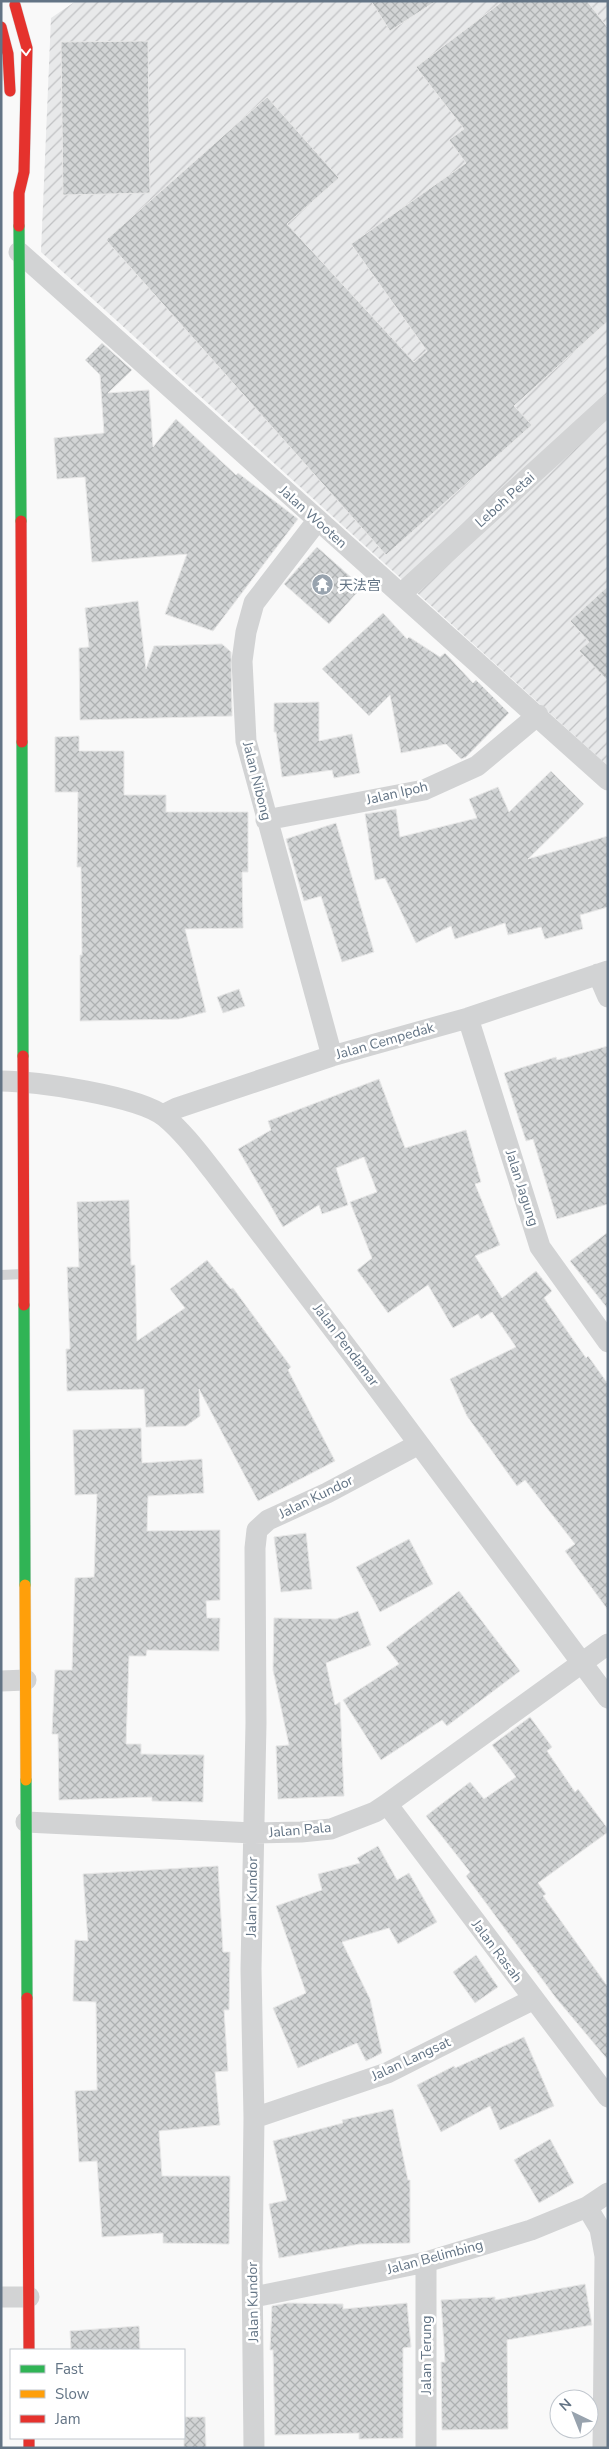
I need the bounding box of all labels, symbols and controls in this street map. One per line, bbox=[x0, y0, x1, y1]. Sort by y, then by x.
one-way arrow bbox=[20, 49, 31, 57]
street label: Leboh Petai bbox=[471, 468, 539, 532]
street label: Jalan Wooten bbox=[274, 481, 351, 553]
temple icon: 天法宫 bbox=[311, 573, 335, 597]
place label: 天法宫 bbox=[339, 576, 381, 595]
street label: Jalan Nibong bbox=[238, 739, 276, 822]
street label: Jalan Ipoh bbox=[363, 777, 430, 810]
street label: Jalan Cempedak bbox=[333, 1018, 437, 1064]
street label: Jalan Jagung bbox=[500, 1146, 543, 1229]
street label: Jalan Pendamar bbox=[308, 1299, 383, 1390]
street label: Jalan Kundor bbox=[275, 1471, 356, 1524]
street label: Jalan Pala bbox=[267, 1818, 332, 1842]
street label: Jalan Kundor bbox=[242, 1857, 262, 1938]
street label: Jalan Rasah bbox=[467, 1915, 527, 1986]
street label: Jalan Langsat bbox=[367, 2032, 454, 2086]
street label: Jalan Belimbing bbox=[384, 2235, 485, 2279]
street label: Jalan Kundor bbox=[243, 2262, 263, 2343]
street label: Jalan Terung bbox=[417, 2316, 436, 2395]
legend bbox=[10, 2349, 185, 2439]
text: Fast bbox=[55, 2359, 84, 2379]
text: Slow bbox=[55, 2384, 90, 2404]
north arrow bbox=[549, 2389, 599, 2439]
text: N bbox=[555, 2394, 576, 2415]
text: Jam bbox=[54, 2409, 81, 2429]

